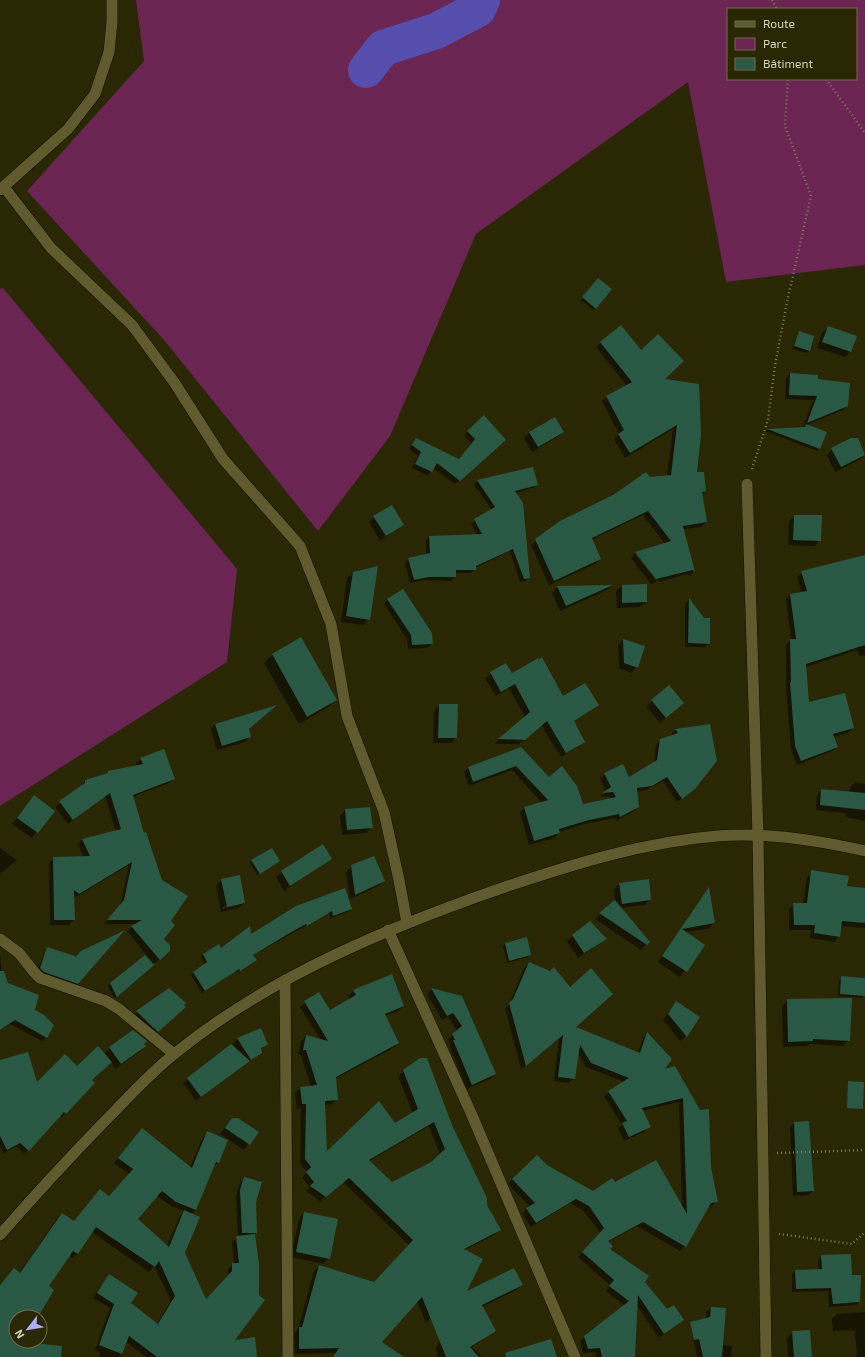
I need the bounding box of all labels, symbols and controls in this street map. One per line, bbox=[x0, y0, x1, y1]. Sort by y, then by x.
legend bbox=[727, 8, 857, 80]
text: Route bbox=[763, 16, 795, 30]
text: Parc bbox=[763, 36, 787, 50]
text: Bâtiment bbox=[763, 56, 814, 70]
north arrow bbox=[8, 1309, 48, 1349]
text: N bbox=[11, 1328, 27, 1341]

